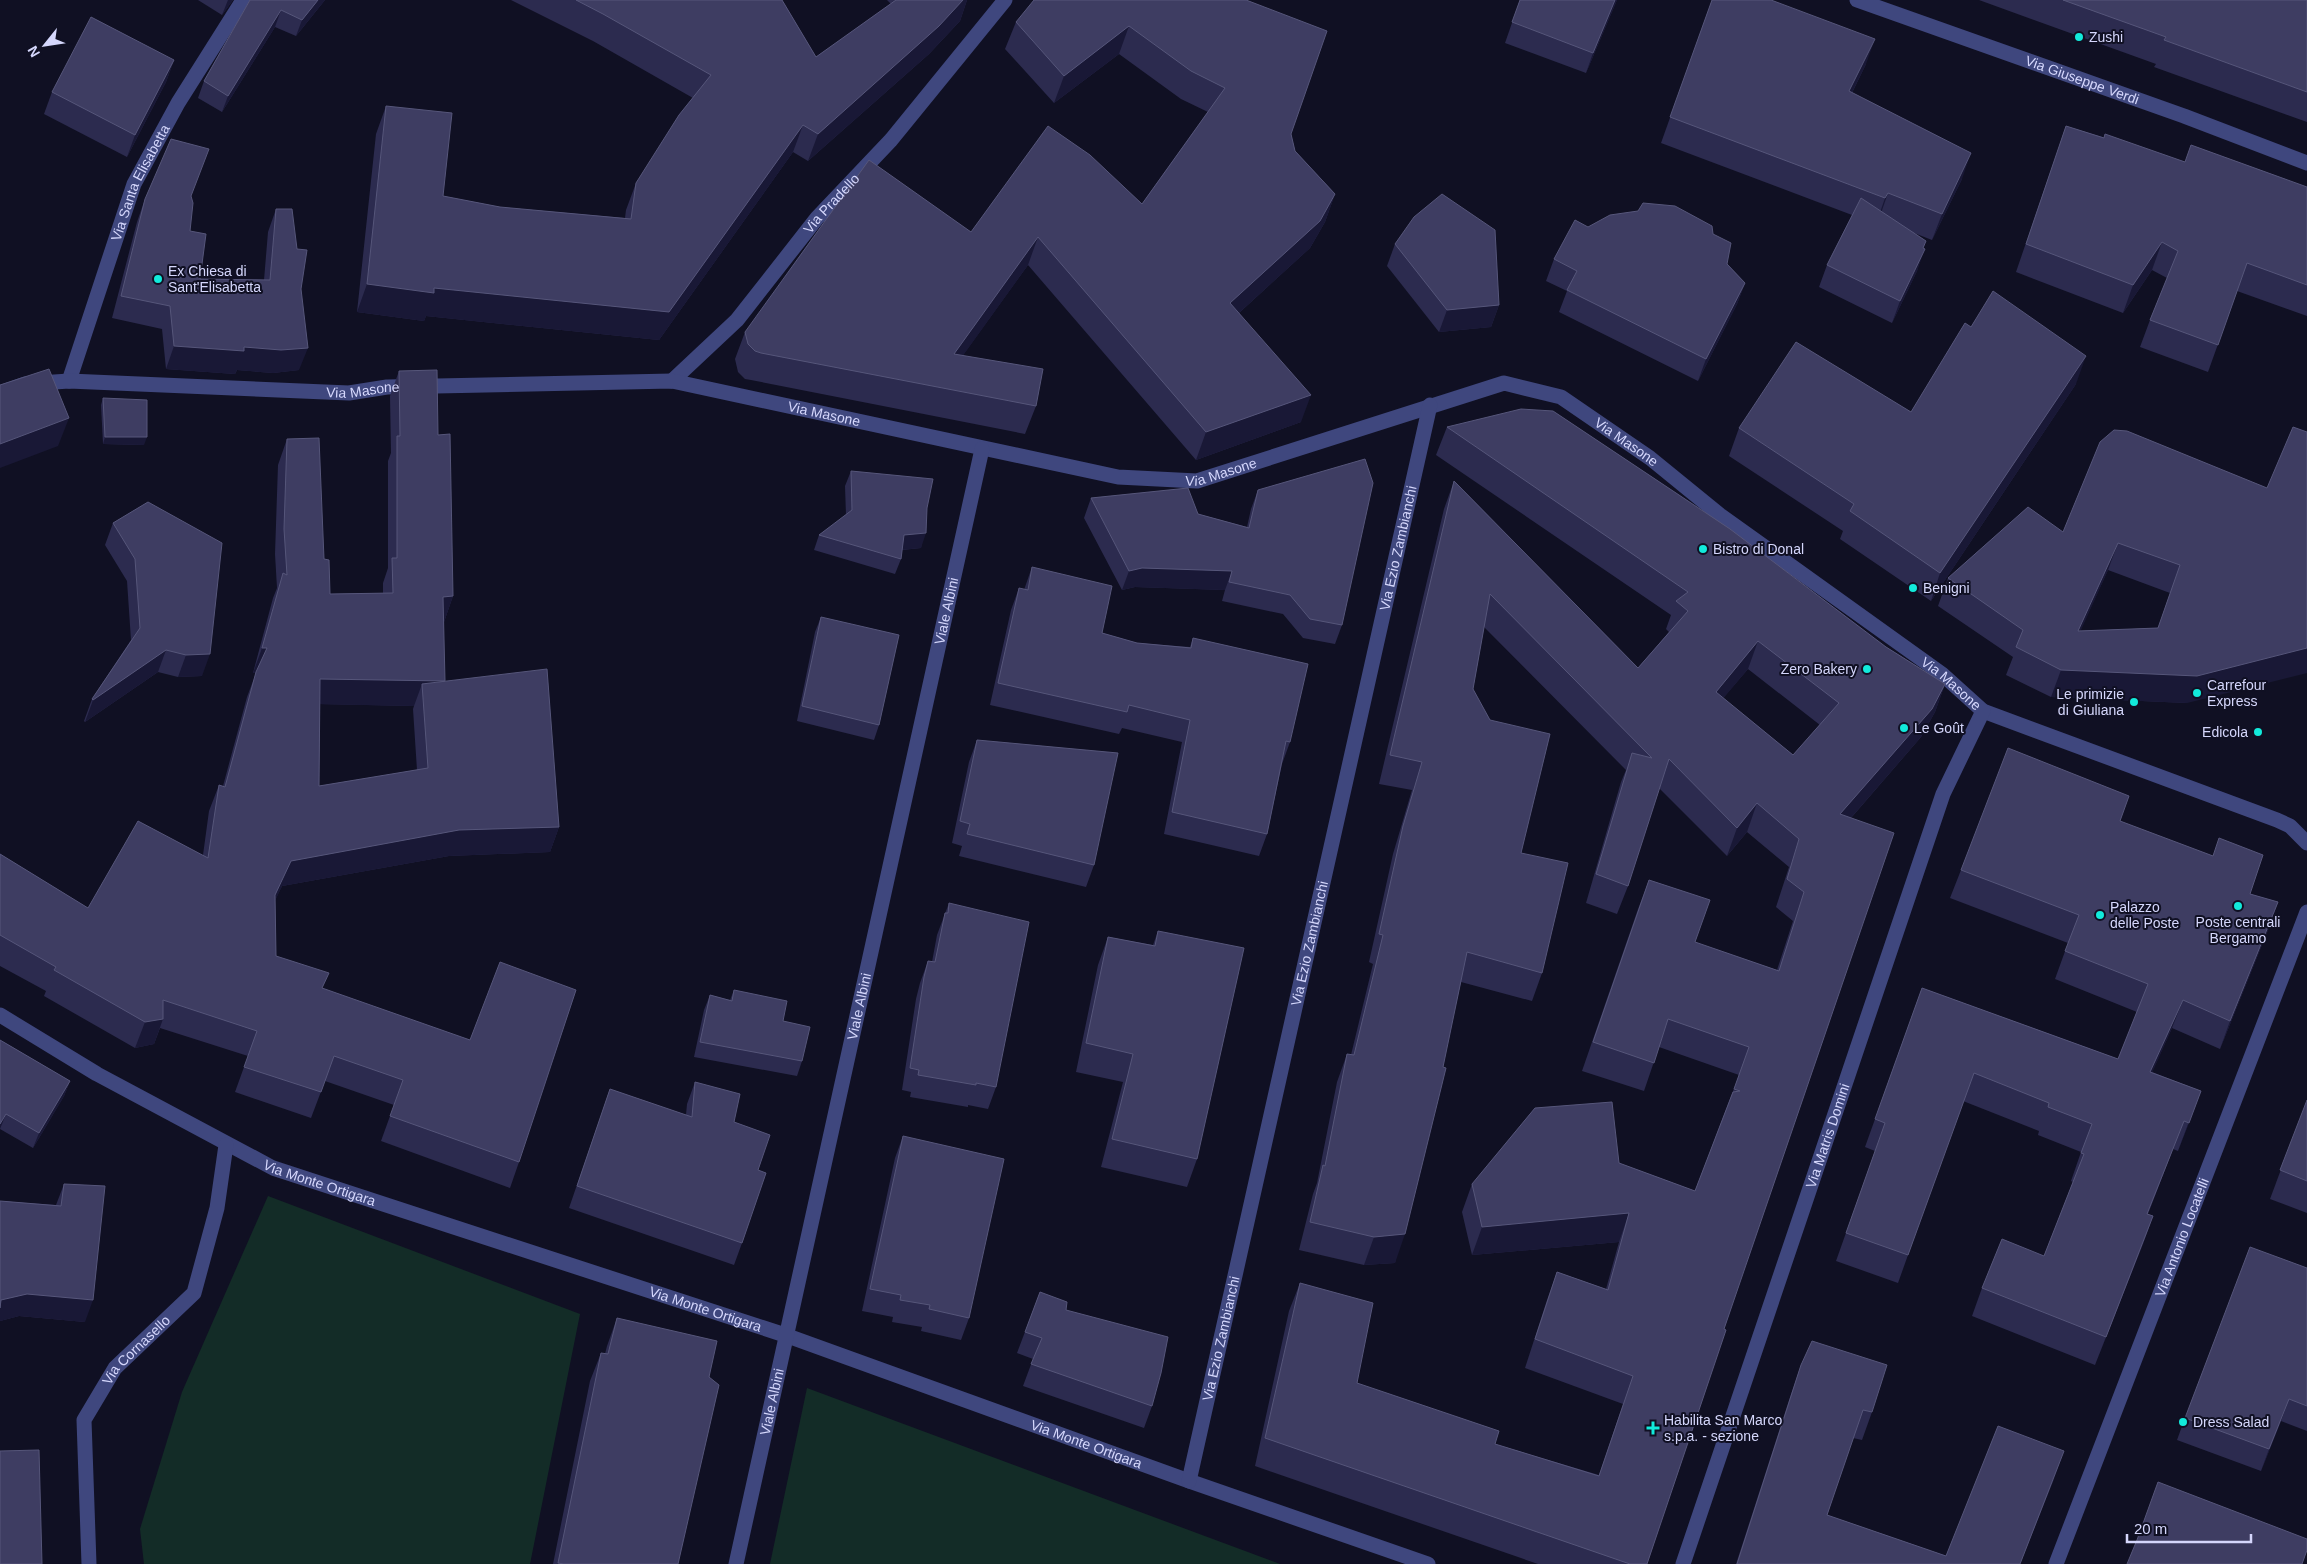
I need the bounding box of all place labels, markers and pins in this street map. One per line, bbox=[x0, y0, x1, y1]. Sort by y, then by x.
place label: Zushi bbox=[2089, 29, 2123, 45]
marker: Zushi bbox=[2073, 31, 2085, 43]
place label: Ex Chiesa di Sant'Elisabetta bbox=[168, 263, 261, 295]
marker: Ex Chiesa di Sant'Elisabetta bbox=[152, 273, 164, 285]
place label: Bistro di Donal bbox=[1713, 541, 1804, 557]
marker: Bistro di Donal bbox=[1697, 543, 1709, 555]
place label: Benigni bbox=[1923, 580, 1970, 596]
marker: Benigni bbox=[1907, 582, 1919, 594]
place label: Zero Bakery bbox=[1781, 661, 1857, 677]
marker: Zero Bakery bbox=[1861, 663, 1873, 675]
place label: Carrefour Express bbox=[2207, 677, 2266, 709]
place label: Le primizie di Giuliana bbox=[2056, 686, 2124, 718]
marker: Carrefour Express bbox=[2191, 687, 2203, 699]
marker: Le primizie di Giuliana bbox=[2128, 696, 2140, 708]
place label: Le Goût bbox=[1914, 720, 1964, 736]
marker: Le Goût bbox=[1898, 722, 1910, 734]
place label: Edicola bbox=[2202, 724, 2248, 740]
marker: Edicola bbox=[2252, 726, 2264, 738]
place label: Palazzo delle Poste bbox=[2110, 899, 2179, 931]
marker: Poste centrali Bergamo bbox=[2232, 900, 2244, 912]
marker: Palazzo delle Poste bbox=[2094, 909, 2106, 921]
place label: Poste centrali Bergamo bbox=[2196, 914, 2280, 946]
place label: Habilita San Marco s.p.a. - sezione bbox=[1664, 1412, 1782, 1444]
place label: Dress Salad bbox=[2193, 1414, 2269, 1430]
marker: Dress Salad bbox=[2177, 1416, 2189, 1428]
marker: Habilita San Marco s.p.a. - sezione bbox=[1646, 1421, 1660, 1435]

